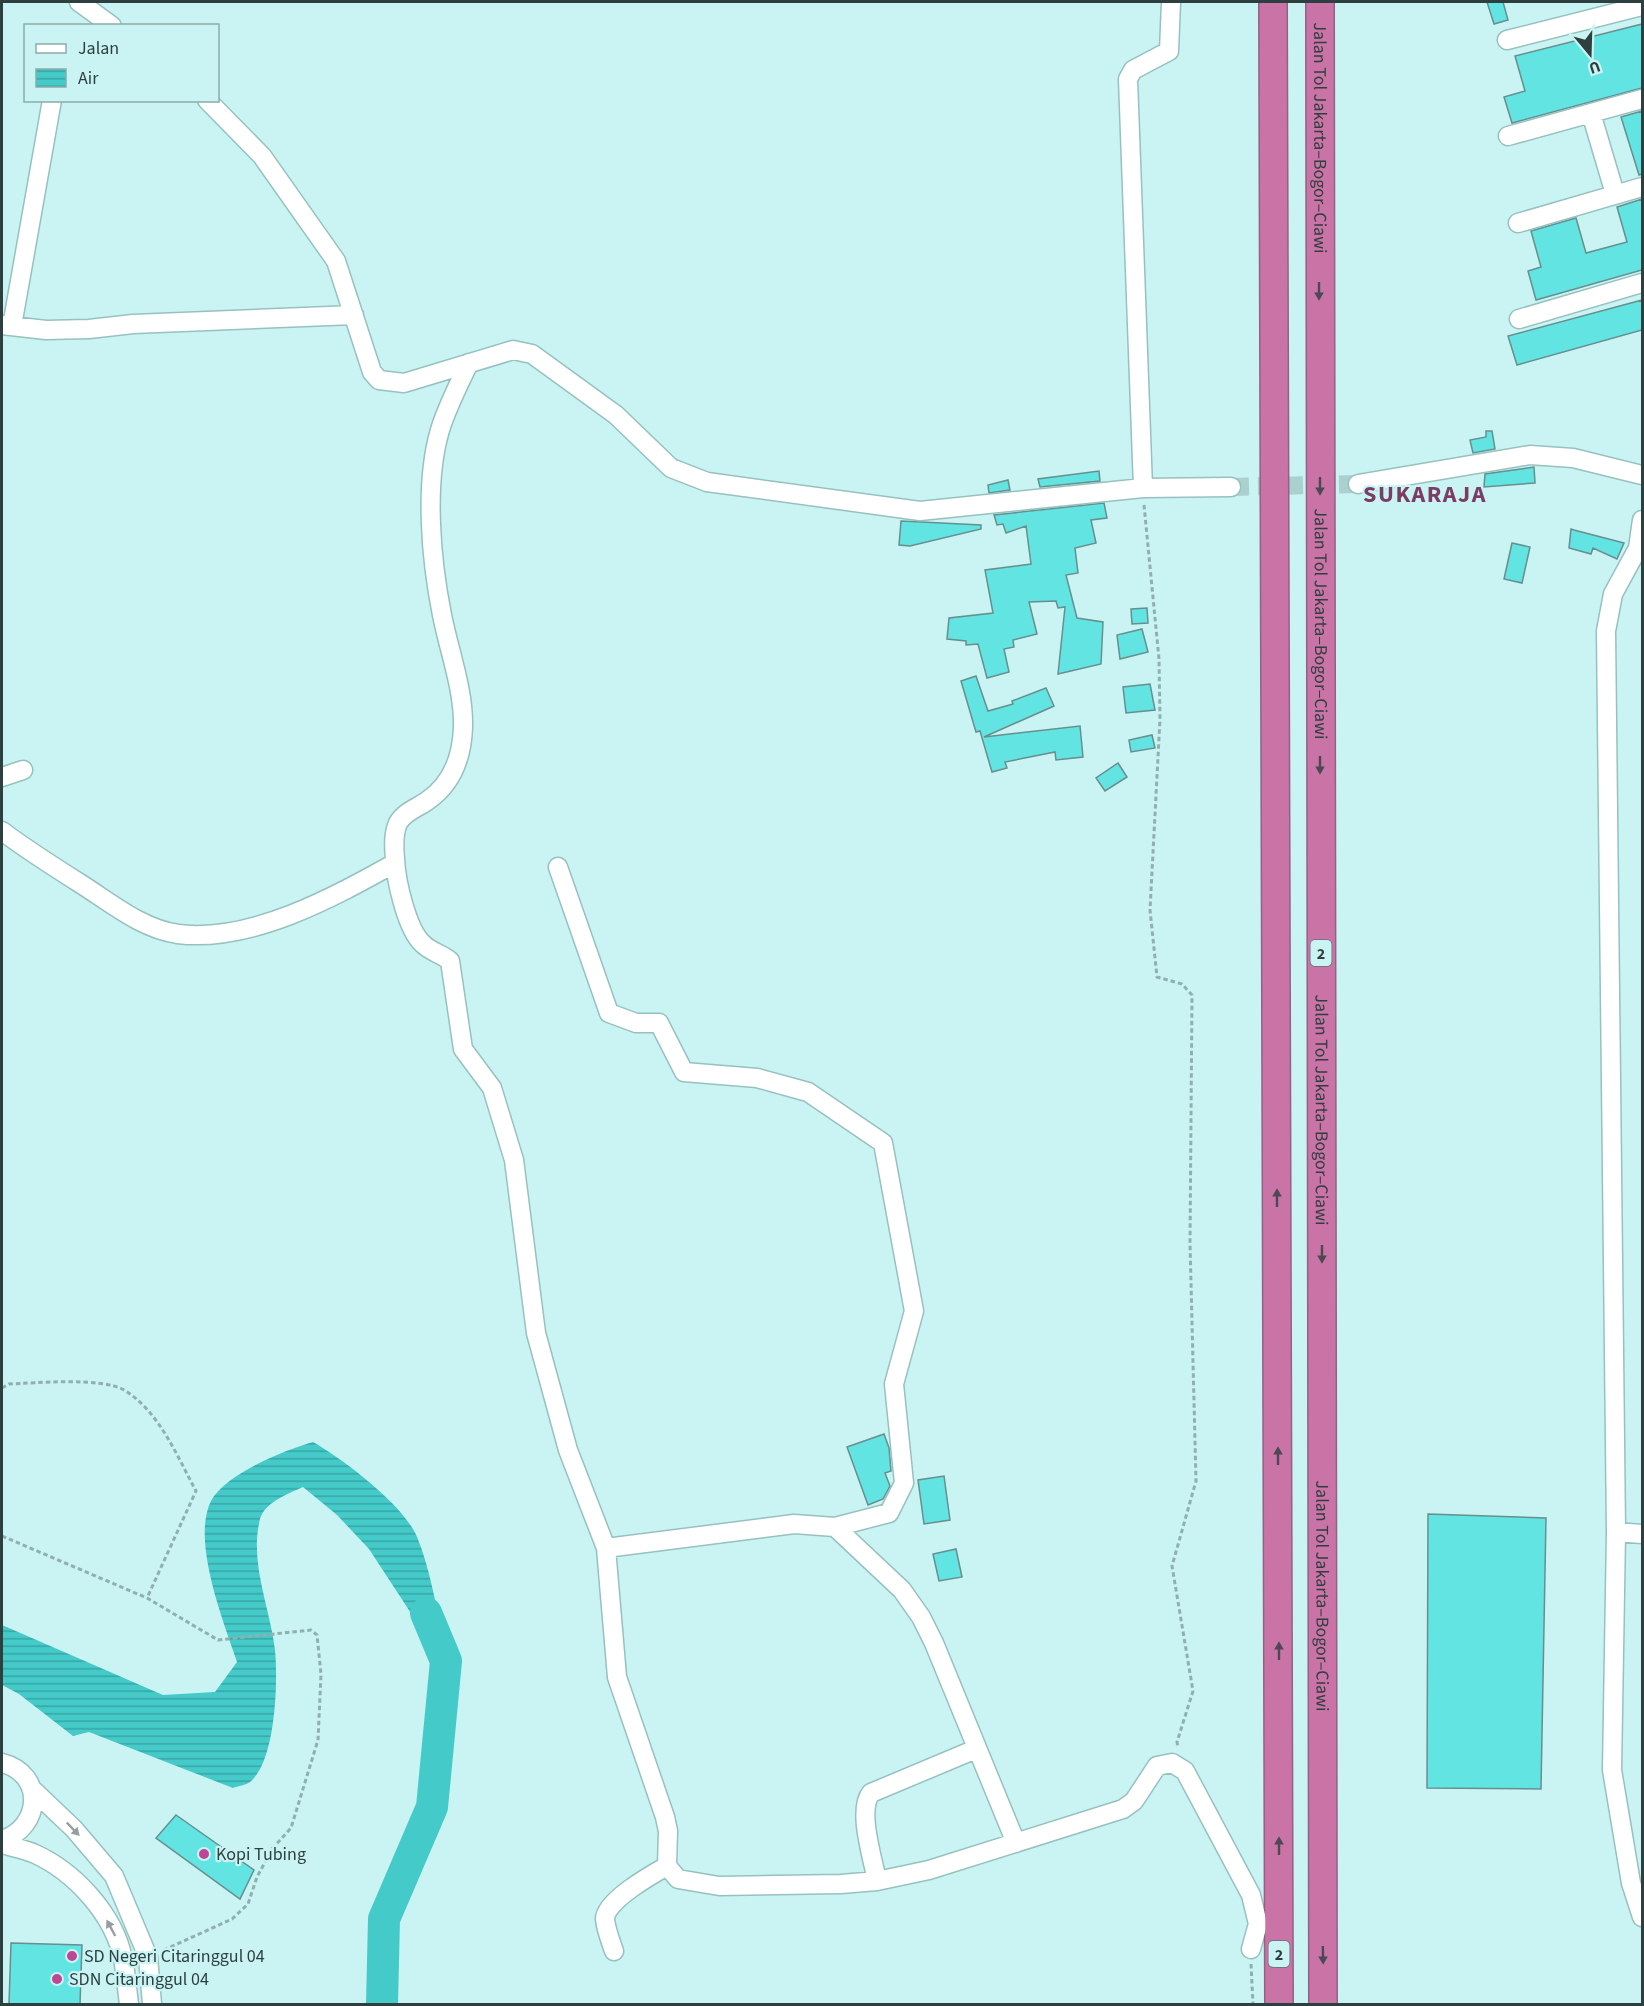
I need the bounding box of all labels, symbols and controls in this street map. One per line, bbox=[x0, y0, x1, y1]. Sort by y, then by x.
street label: Jalan Tol Jakarta–Bogor–Ciawi bbox=[1307, 22, 1332, 254]
legend bbox=[24, 24, 219, 102]
north arrow bbox=[1560, 24, 1620, 84]
text: Jalan bbox=[78, 36, 119, 61]
text: U bbox=[1586, 55, 1603, 79]
text: Air bbox=[78, 66, 99, 91]
one-way arrow bbox=[1314, 281, 1324, 300]
one-way arrow bbox=[1315, 476, 1325, 495]
district label: SUKARAJA bbox=[1363, 477, 1487, 512]
street label: Jalan Tol Jakarta–Bogor–Ciawi bbox=[1308, 508, 1333, 740]
one-way arrow bbox=[1316, 755, 1325, 774]
road number: 2 bbox=[1310, 940, 1332, 966]
street label: Jalan Tol Jakarta–Bogor–Ciawi bbox=[1308, 994, 1334, 1226]
one-way arrow bbox=[1273, 1188, 1282, 1207]
one-way arrow bbox=[1317, 1244, 1327, 1263]
one-way arrow bbox=[1273, 1446, 1283, 1465]
street label: Jalan Tol Jakarta–Bogor–Ciawi bbox=[1309, 1480, 1335, 1712]
one-way arrow bbox=[1274, 1641, 1284, 1660]
one-way arrow bbox=[66, 1821, 80, 1836]
one-way arrow bbox=[1274, 1836, 1284, 1855]
place label: Kopi Tubing bbox=[216, 1842, 306, 1867]
marker: Kopi Tubing bbox=[197, 1847, 211, 1861]
one-way arrow bbox=[106, 1919, 116, 1936]
road number: 2 bbox=[1268, 1941, 1290, 1967]
place label: SD Negeri Citaringgul 04 bbox=[84, 1944, 265, 1969]
one-way arrow bbox=[1318, 1945, 1328, 1964]
marker: SD Negeri Citaringgul 04 bbox=[65, 1949, 79, 1963]
place label: SDN Citaringgul 04 bbox=[69, 1967, 209, 1992]
marker: SDN Citaringgul 04 bbox=[50, 1972, 64, 1986]

